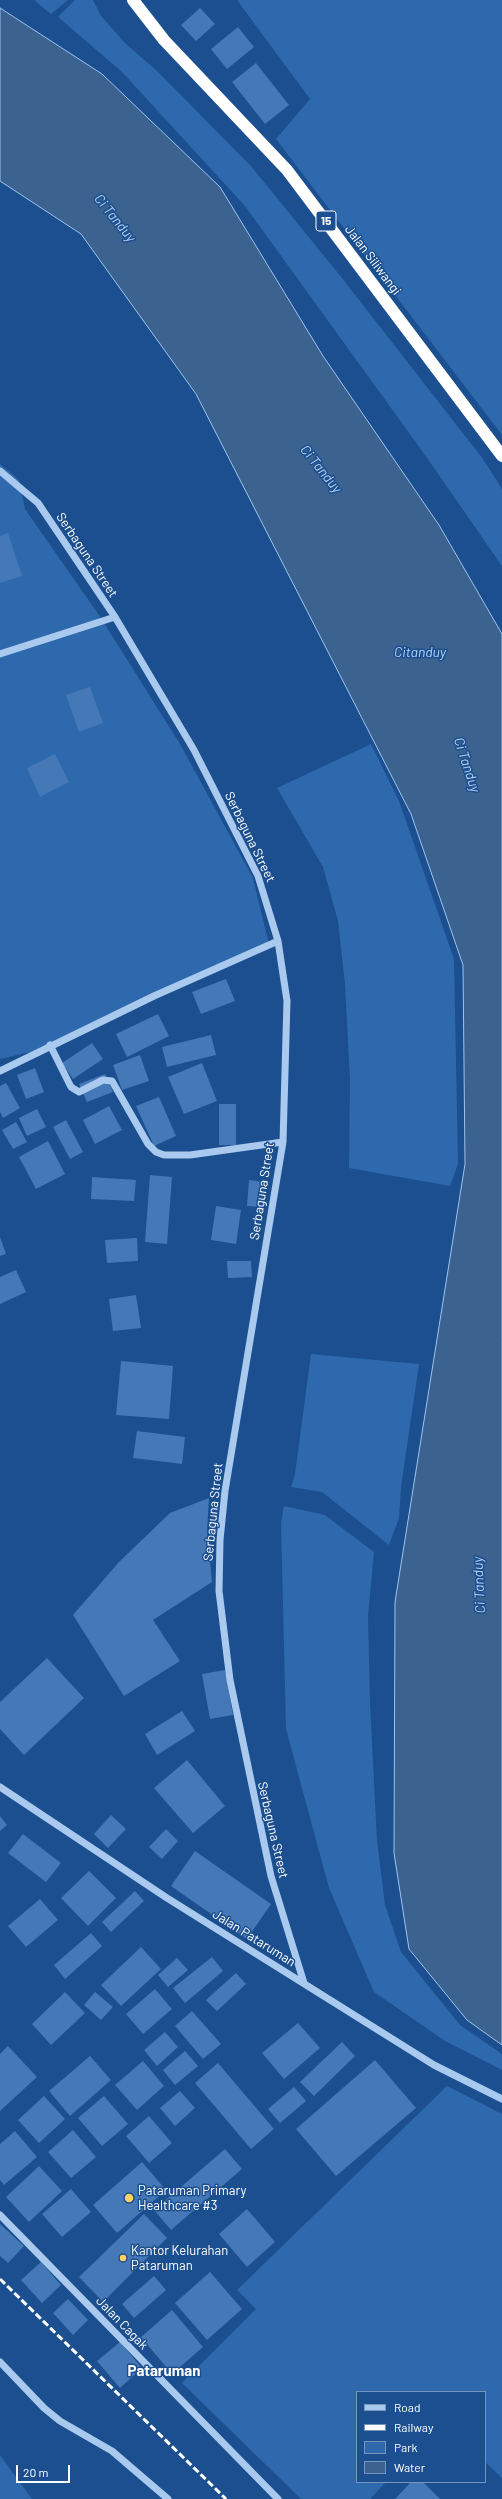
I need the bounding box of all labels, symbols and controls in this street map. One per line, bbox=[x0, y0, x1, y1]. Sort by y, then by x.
water label: Ci Tanduy bbox=[91, 191, 139, 245]
road number: 15 bbox=[316, 211, 336, 231]
street label: Jalan Siliwangi bbox=[342, 222, 404, 298]
water label: Ci Tanduy bbox=[297, 442, 345, 496]
street label: Serbaguna Street bbox=[53, 510, 121, 600]
water label: Citanduy bbox=[394, 644, 446, 660]
water label: Ci Tanduy bbox=[450, 735, 484, 795]
street label: Serbaguna Street bbox=[221, 789, 279, 885]
street label: Serbaguna Street bbox=[247, 1141, 277, 1241]
street label: Serbaguna Street bbox=[200, 1462, 226, 1562]
water label: Ci Tanduy bbox=[469, 1556, 489, 1614]
street label: Serbaguna Street bbox=[254, 1780, 292, 1880]
street label: Jalan Pataruman bbox=[210, 1906, 298, 1970]
place label: Pataruman Primary Healthcare #3 bbox=[138, 2183, 247, 2214]
marker: Pataruman Primary Healthcare #3 bbox=[123, 2192, 135, 2204]
place label: Kantor Kelurahan Pataruman bbox=[131, 2243, 228, 2274]
marker: Kantor Kelurahan Pataruman bbox=[118, 2253, 128, 2263]
street label: Jalan Cagak bbox=[93, 2293, 151, 2353]
district label: Pataruman bbox=[128, 2362, 200, 2380]
legend bbox=[356, 2391, 486, 2483]
text: Road bbox=[394, 2400, 421, 2414]
text: Railway bbox=[394, 2420, 433, 2434]
text: Park bbox=[394, 2440, 418, 2454]
scale bar bbox=[18, 2457, 72, 2483]
text: Water bbox=[394, 2460, 425, 2474]
text: 20 m bbox=[23, 2465, 49, 2479]

